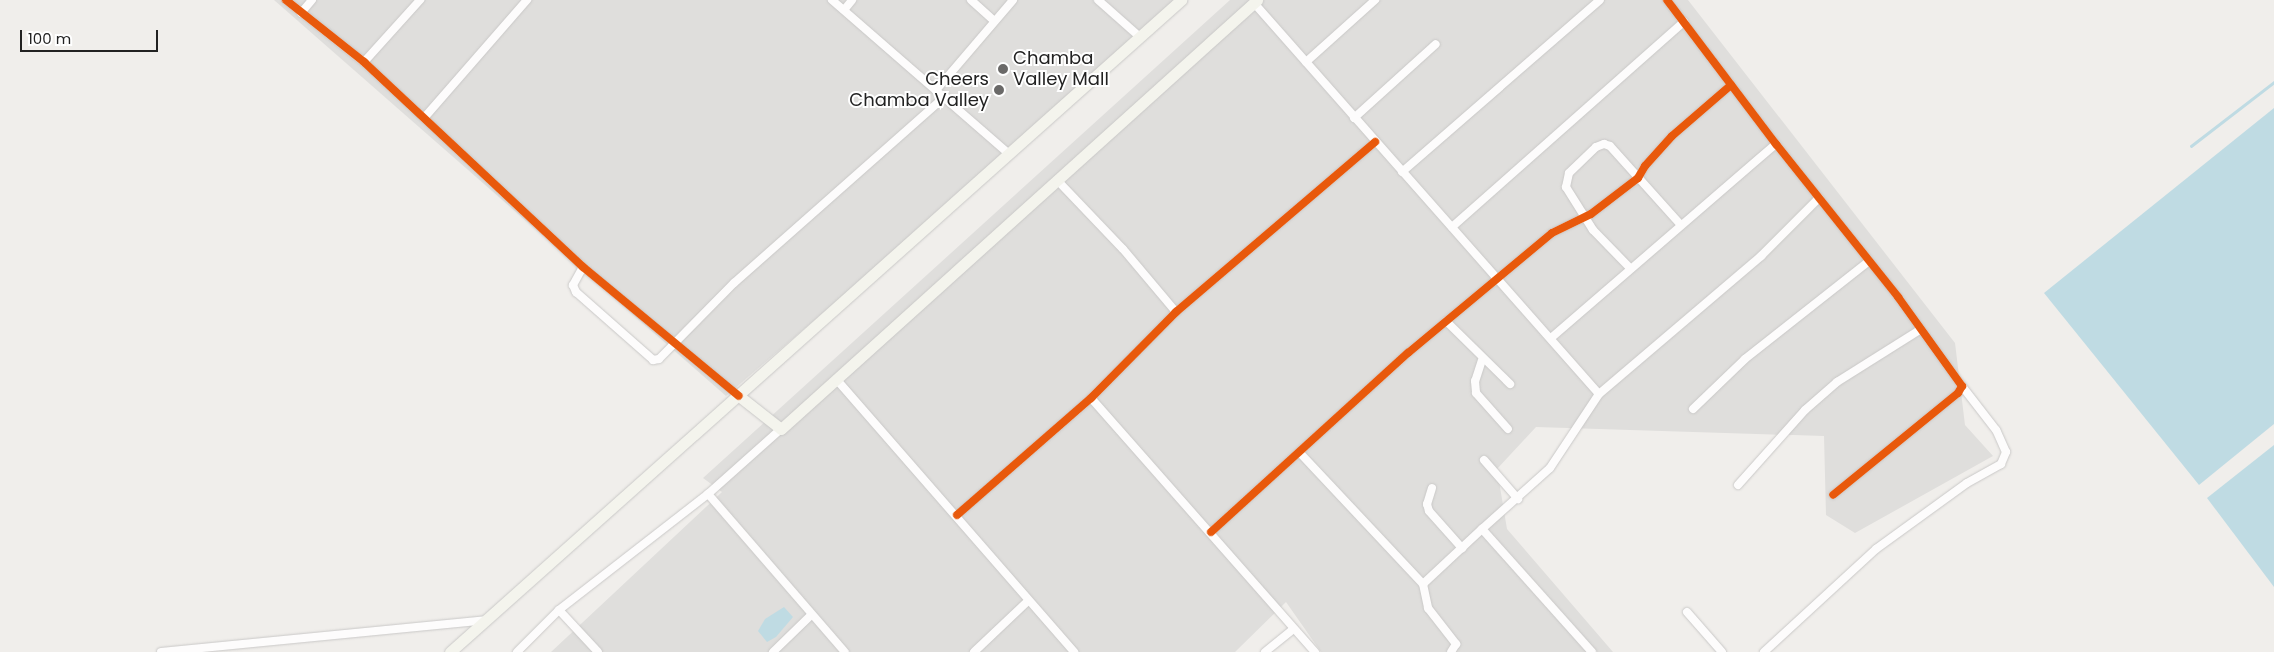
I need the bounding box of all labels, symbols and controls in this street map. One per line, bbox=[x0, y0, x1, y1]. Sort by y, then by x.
scale bar bbox=[22, 20, 160, 52]
text: 100 m bbox=[28, 28, 71, 49]
place label: Chamba Valley Mall bbox=[1013, 48, 1109, 90]
marker: Chamba Valley Mall bbox=[997, 63, 1009, 75]
place label: Cheers Chamba Valley bbox=[849, 69, 989, 112]
marker: Cheers Chamba Valley bbox=[993, 84, 1005, 96]

